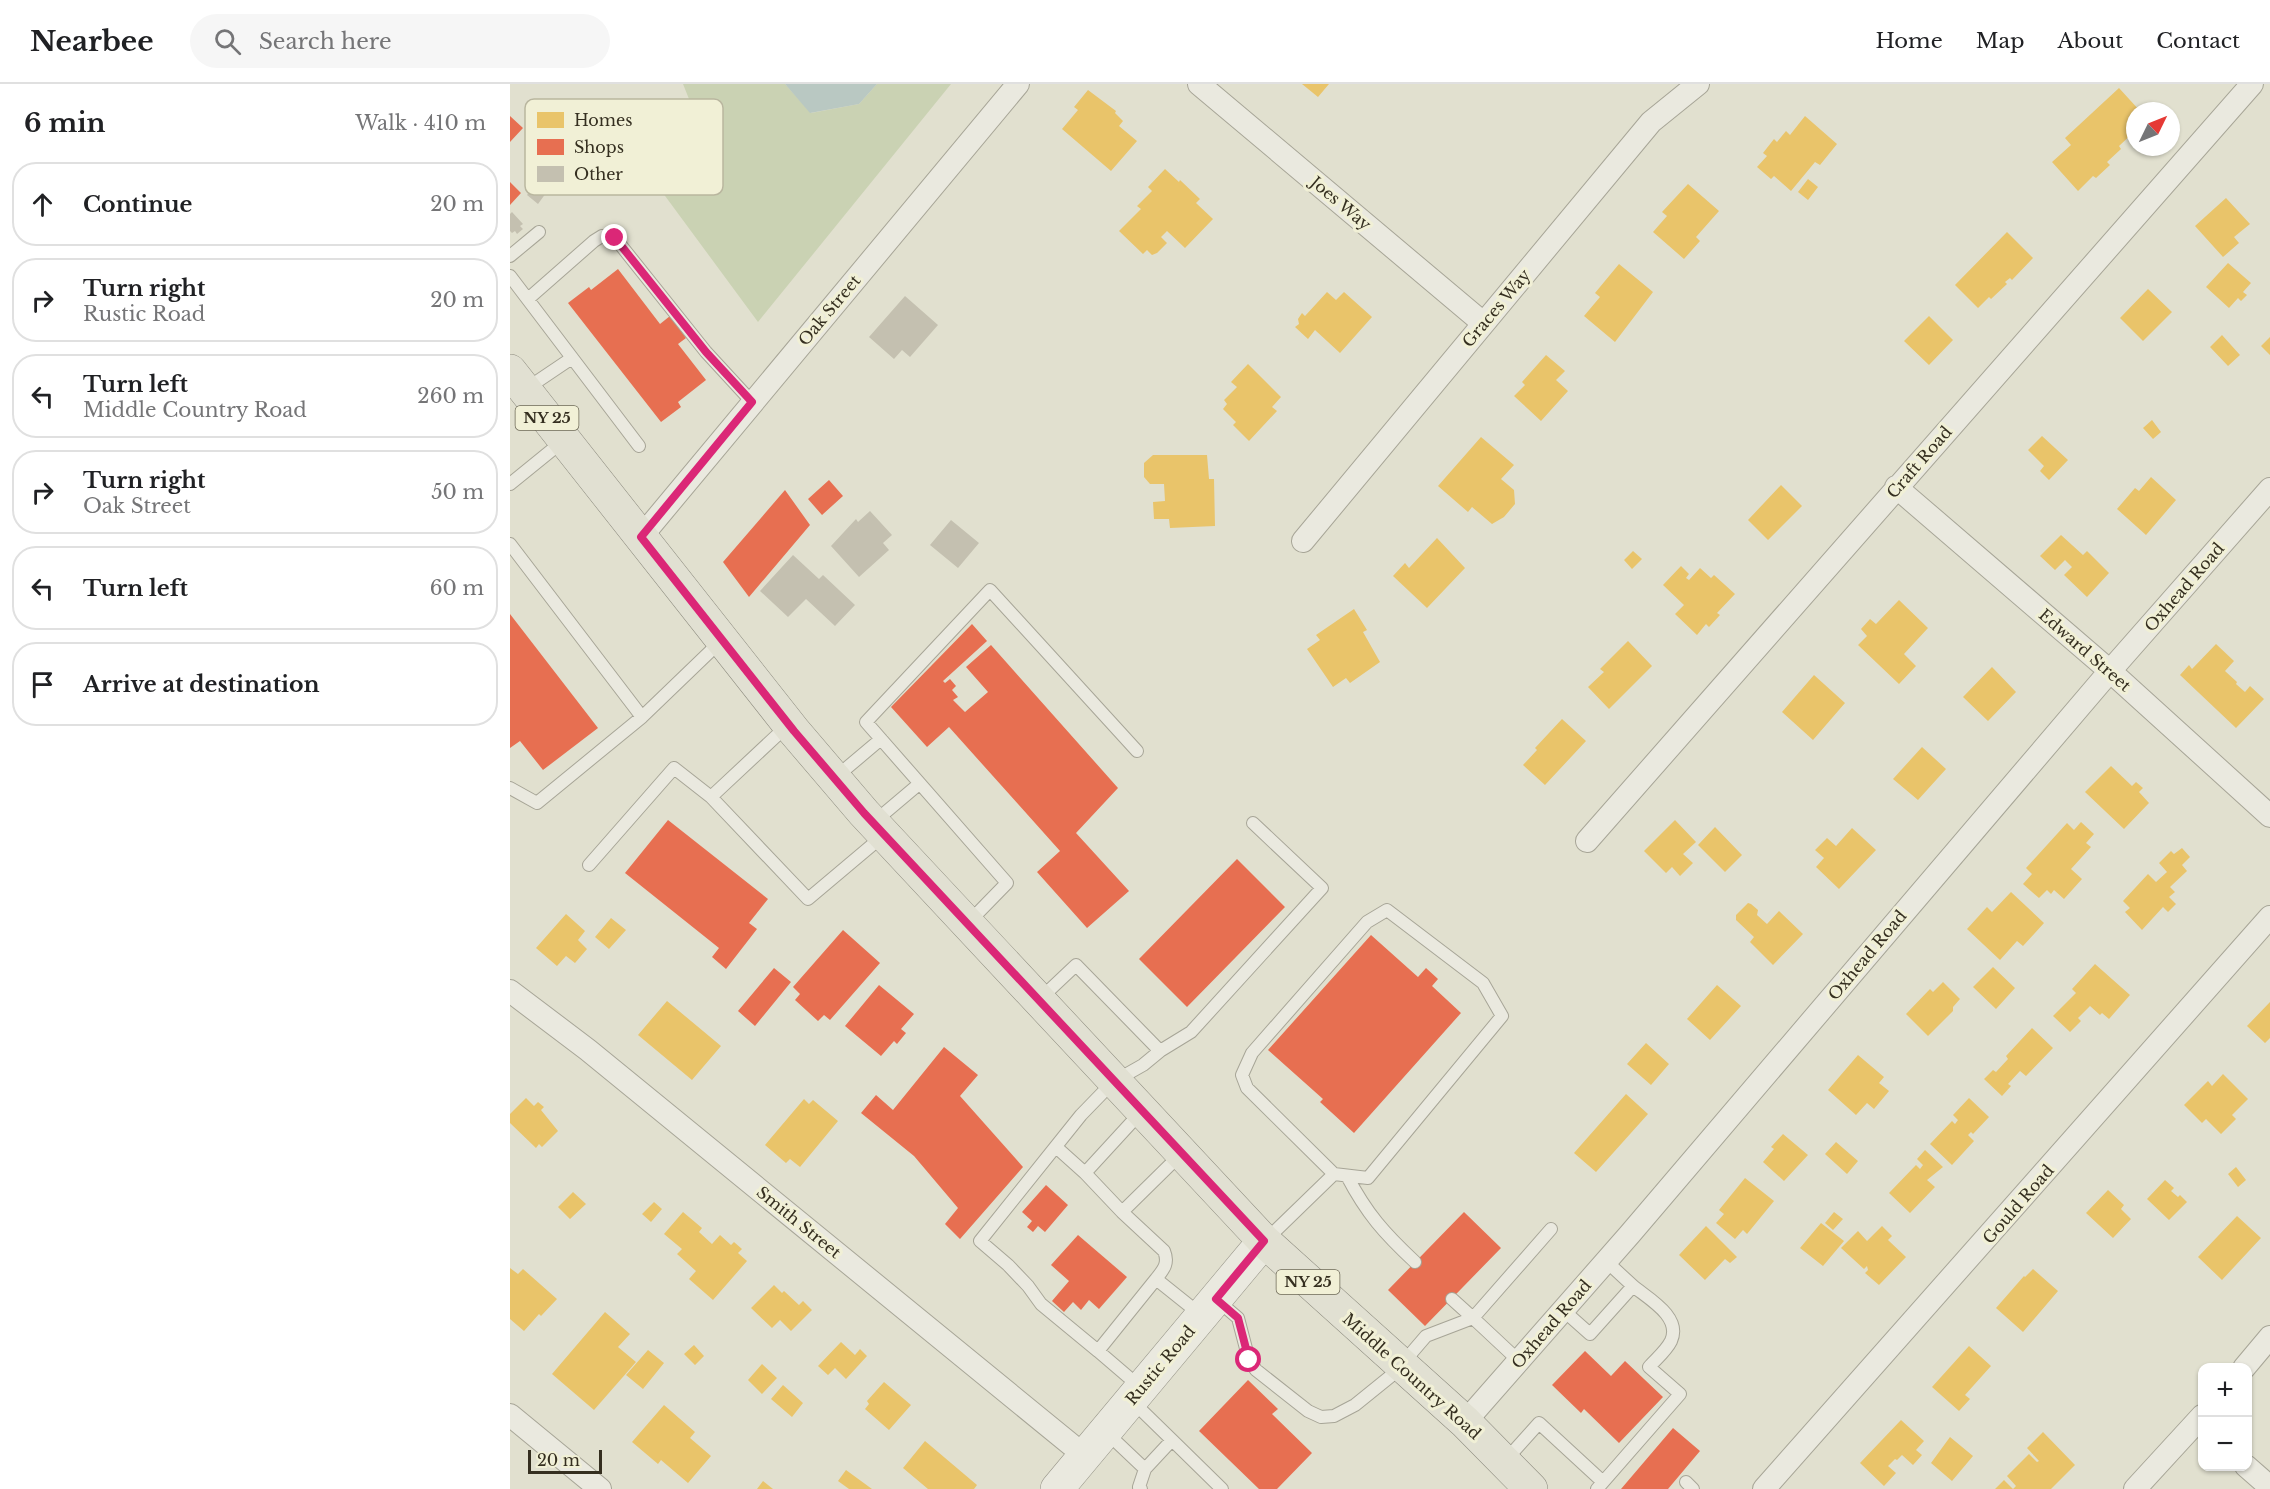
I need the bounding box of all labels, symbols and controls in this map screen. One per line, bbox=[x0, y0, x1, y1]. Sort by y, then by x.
search box bbox=[190, 14, 610, 68]
text: Nearbee bbox=[30, 24, 154, 59]
icon: search bbox=[211, 25, 244, 58]
text: Search here bbox=[259, 28, 392, 55]
text: Home bbox=[1876, 28, 1943, 54]
text: Map bbox=[1976, 28, 2024, 54]
text: About bbox=[2057, 28, 2123, 54]
text: Contact bbox=[2156, 28, 2240, 54]
legend bbox=[525, 99, 723, 195]
north arrow bbox=[2126, 102, 2180, 156]
text: 6 min bbox=[24, 107, 105, 139]
text: Homes bbox=[574, 110, 632, 130]
text: Walk · 410 m bbox=[355, 111, 486, 135]
text: Shops bbox=[574, 137, 624, 157]
text: Other bbox=[574, 164, 623, 184]
street label: Joes Way bbox=[1305, 171, 1376, 235]
icon: ahead bbox=[26, 188, 59, 221]
text: Continue bbox=[83, 191, 192, 218]
text: 20 m bbox=[430, 192, 484, 216]
route end bbox=[601, 224, 627, 250]
street label: Graces Way bbox=[1458, 264, 1535, 351]
street label: Oak Street bbox=[794, 271, 864, 349]
text: Turn right bbox=[83, 275, 205, 302]
icon: right bbox=[26, 284, 59, 317]
text: 20 m bbox=[430, 288, 484, 312]
text: Rustic Road bbox=[83, 302, 205, 326]
text: Turn left bbox=[83, 371, 188, 398]
icon: left bbox=[26, 380, 59, 413]
text: 260 m bbox=[417, 384, 484, 408]
text: Middle Country Road bbox=[83, 398, 307, 422]
road number: NY 25 bbox=[516, 406, 578, 430]
street label: Craft Road bbox=[1882, 422, 1956, 502]
text: Turn right bbox=[83, 467, 205, 494]
icon: right bbox=[26, 476, 59, 509]
text: 50 m bbox=[431, 480, 484, 504]
text: Oak Street bbox=[83, 494, 191, 518]
street label: Oxhead Road bbox=[2140, 538, 2228, 636]
icon: left bbox=[26, 572, 59, 605]
text: Turn left bbox=[83, 575, 188, 602]
text: 60 m bbox=[430, 576, 484, 600]
street label: Edward Street bbox=[2035, 605, 2135, 695]
icon: arrive bbox=[26, 668, 59, 701]
text: Arrive at destination bbox=[83, 671, 320, 698]
street label: Oxhead Road bbox=[1823, 906, 1911, 1004]
street label: Gould Road bbox=[1978, 1160, 2058, 1248]
street label: Smith Street bbox=[753, 1182, 845, 1262]
road number: NY 25 bbox=[1276, 1270, 1340, 1294]
street label: Oxhead Road bbox=[1507, 1275, 1595, 1373]
street label: Middle Country Road bbox=[1339, 1309, 1485, 1443]
street label: Rustic Road bbox=[1121, 1321, 1199, 1409]
route start bbox=[1235, 1346, 1261, 1372]
map controls bbox=[2198, 1363, 2252, 1471]
button: + bbox=[2198, 1363, 2252, 1417]
button: − bbox=[2198, 1417, 2252, 1471]
scale bar bbox=[528, 1447, 602, 1474]
text: 20 m bbox=[537, 1450, 580, 1470]

